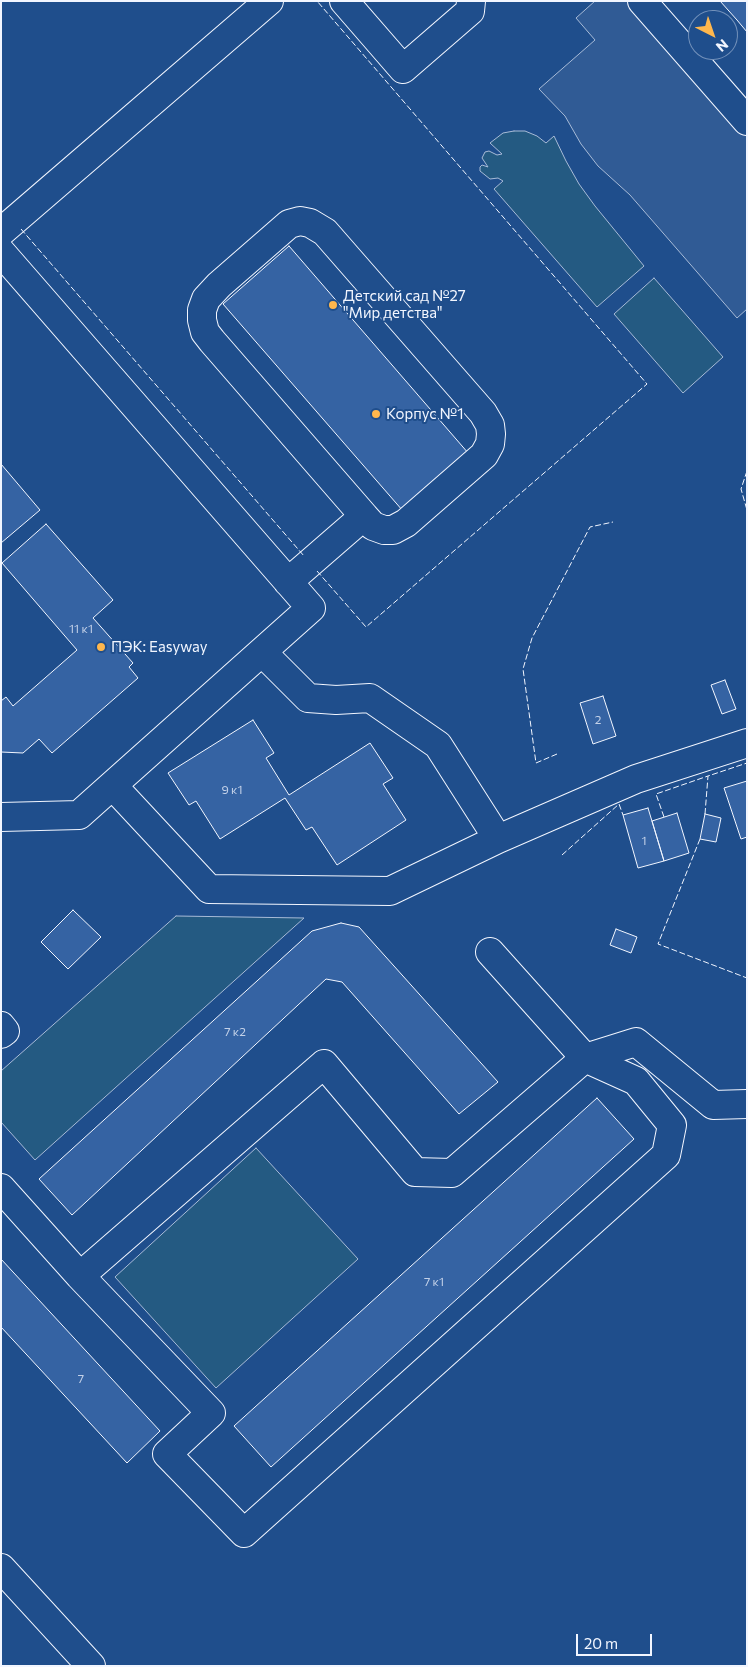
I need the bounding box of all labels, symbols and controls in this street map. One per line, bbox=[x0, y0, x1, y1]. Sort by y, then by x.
north arrow bbox=[688, 10, 738, 60]
text: N bbox=[713, 36, 732, 56]
place label: Детский сад №27 "Мир детства" bbox=[343, 287, 466, 322]
marker: Детский сад №27 "Мир детства" bbox=[327, 299, 339, 311]
place label: Корпус №1 bbox=[386, 405, 464, 423]
marker: Корпус №1 bbox=[370, 408, 382, 420]
house number: 11 к1 bbox=[69, 622, 93, 636]
place label: ПЭК: Easyway bbox=[111, 638, 207, 656]
marker: ПЭК: Easyway bbox=[95, 641, 107, 653]
house number: 2 bbox=[595, 713, 601, 727]
house number: 9 к1 bbox=[221, 783, 243, 797]
house number: 1 bbox=[641, 834, 647, 848]
house number: 7 к2 bbox=[224, 1025, 246, 1039]
house number: 7 к1 bbox=[424, 1275, 444, 1289]
house number: 7 bbox=[78, 1372, 84, 1386]
scale bar bbox=[578, 1624, 654, 1656]
text: 20 m bbox=[584, 1634, 618, 1652]

